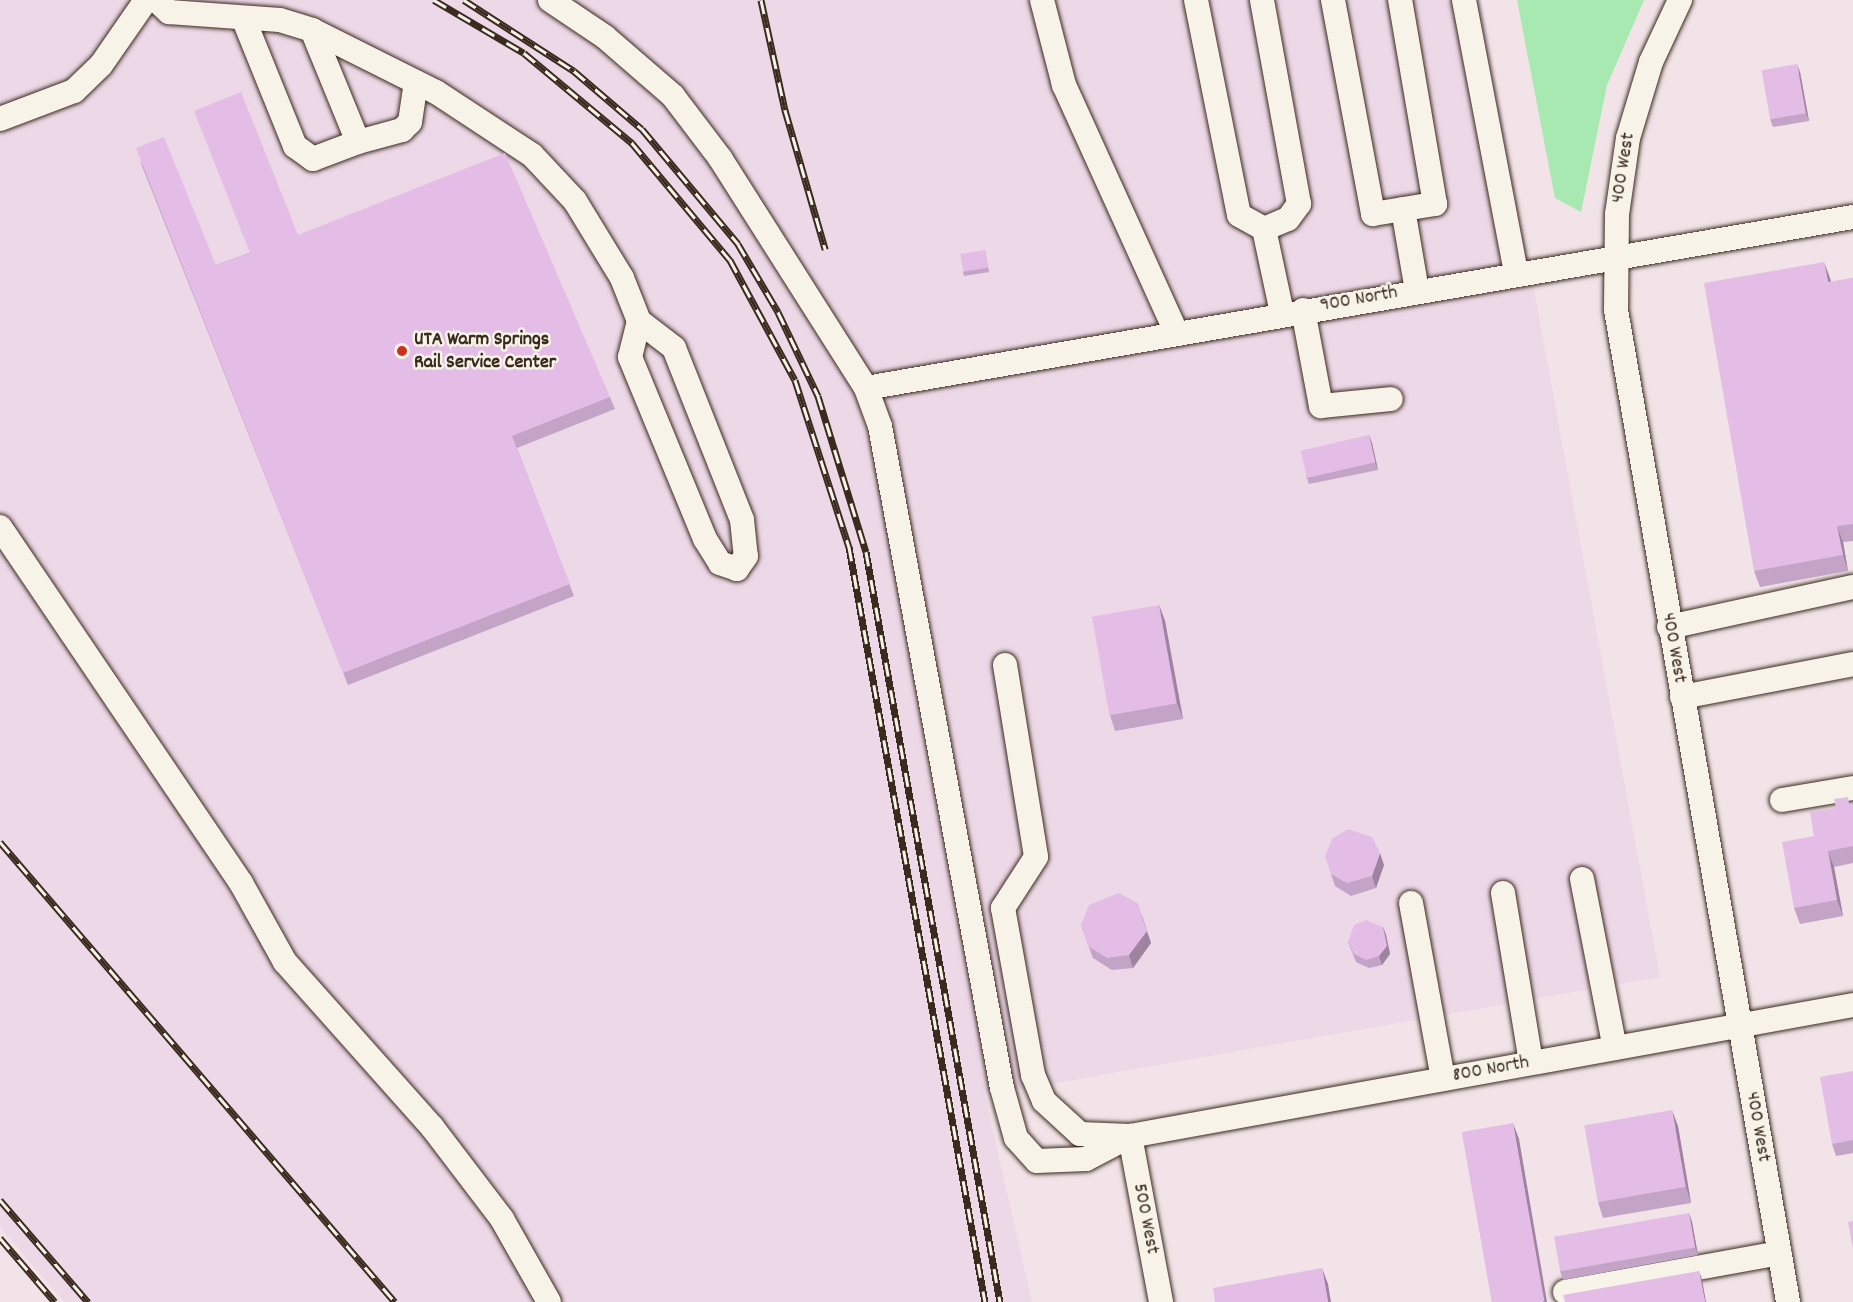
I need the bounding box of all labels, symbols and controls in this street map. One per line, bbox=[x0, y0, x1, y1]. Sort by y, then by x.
street label: 400 West bbox=[1607, 131, 1641, 205]
street label: 900 North bbox=[1318, 281, 1400, 319]
place label: UTA Warm Springs Rail Service Center bbox=[414, 328, 556, 375]
marker: UTA Warm Springs Rail Service Center bbox=[395, 344, 409, 358]
street label: 400 West bbox=[1655, 611, 1691, 685]
street label: 800 North bbox=[1451, 1051, 1531, 1089]
street label: 400 West bbox=[1739, 1090, 1775, 1164]
street label: 500 West bbox=[1126, 1182, 1164, 1256]

